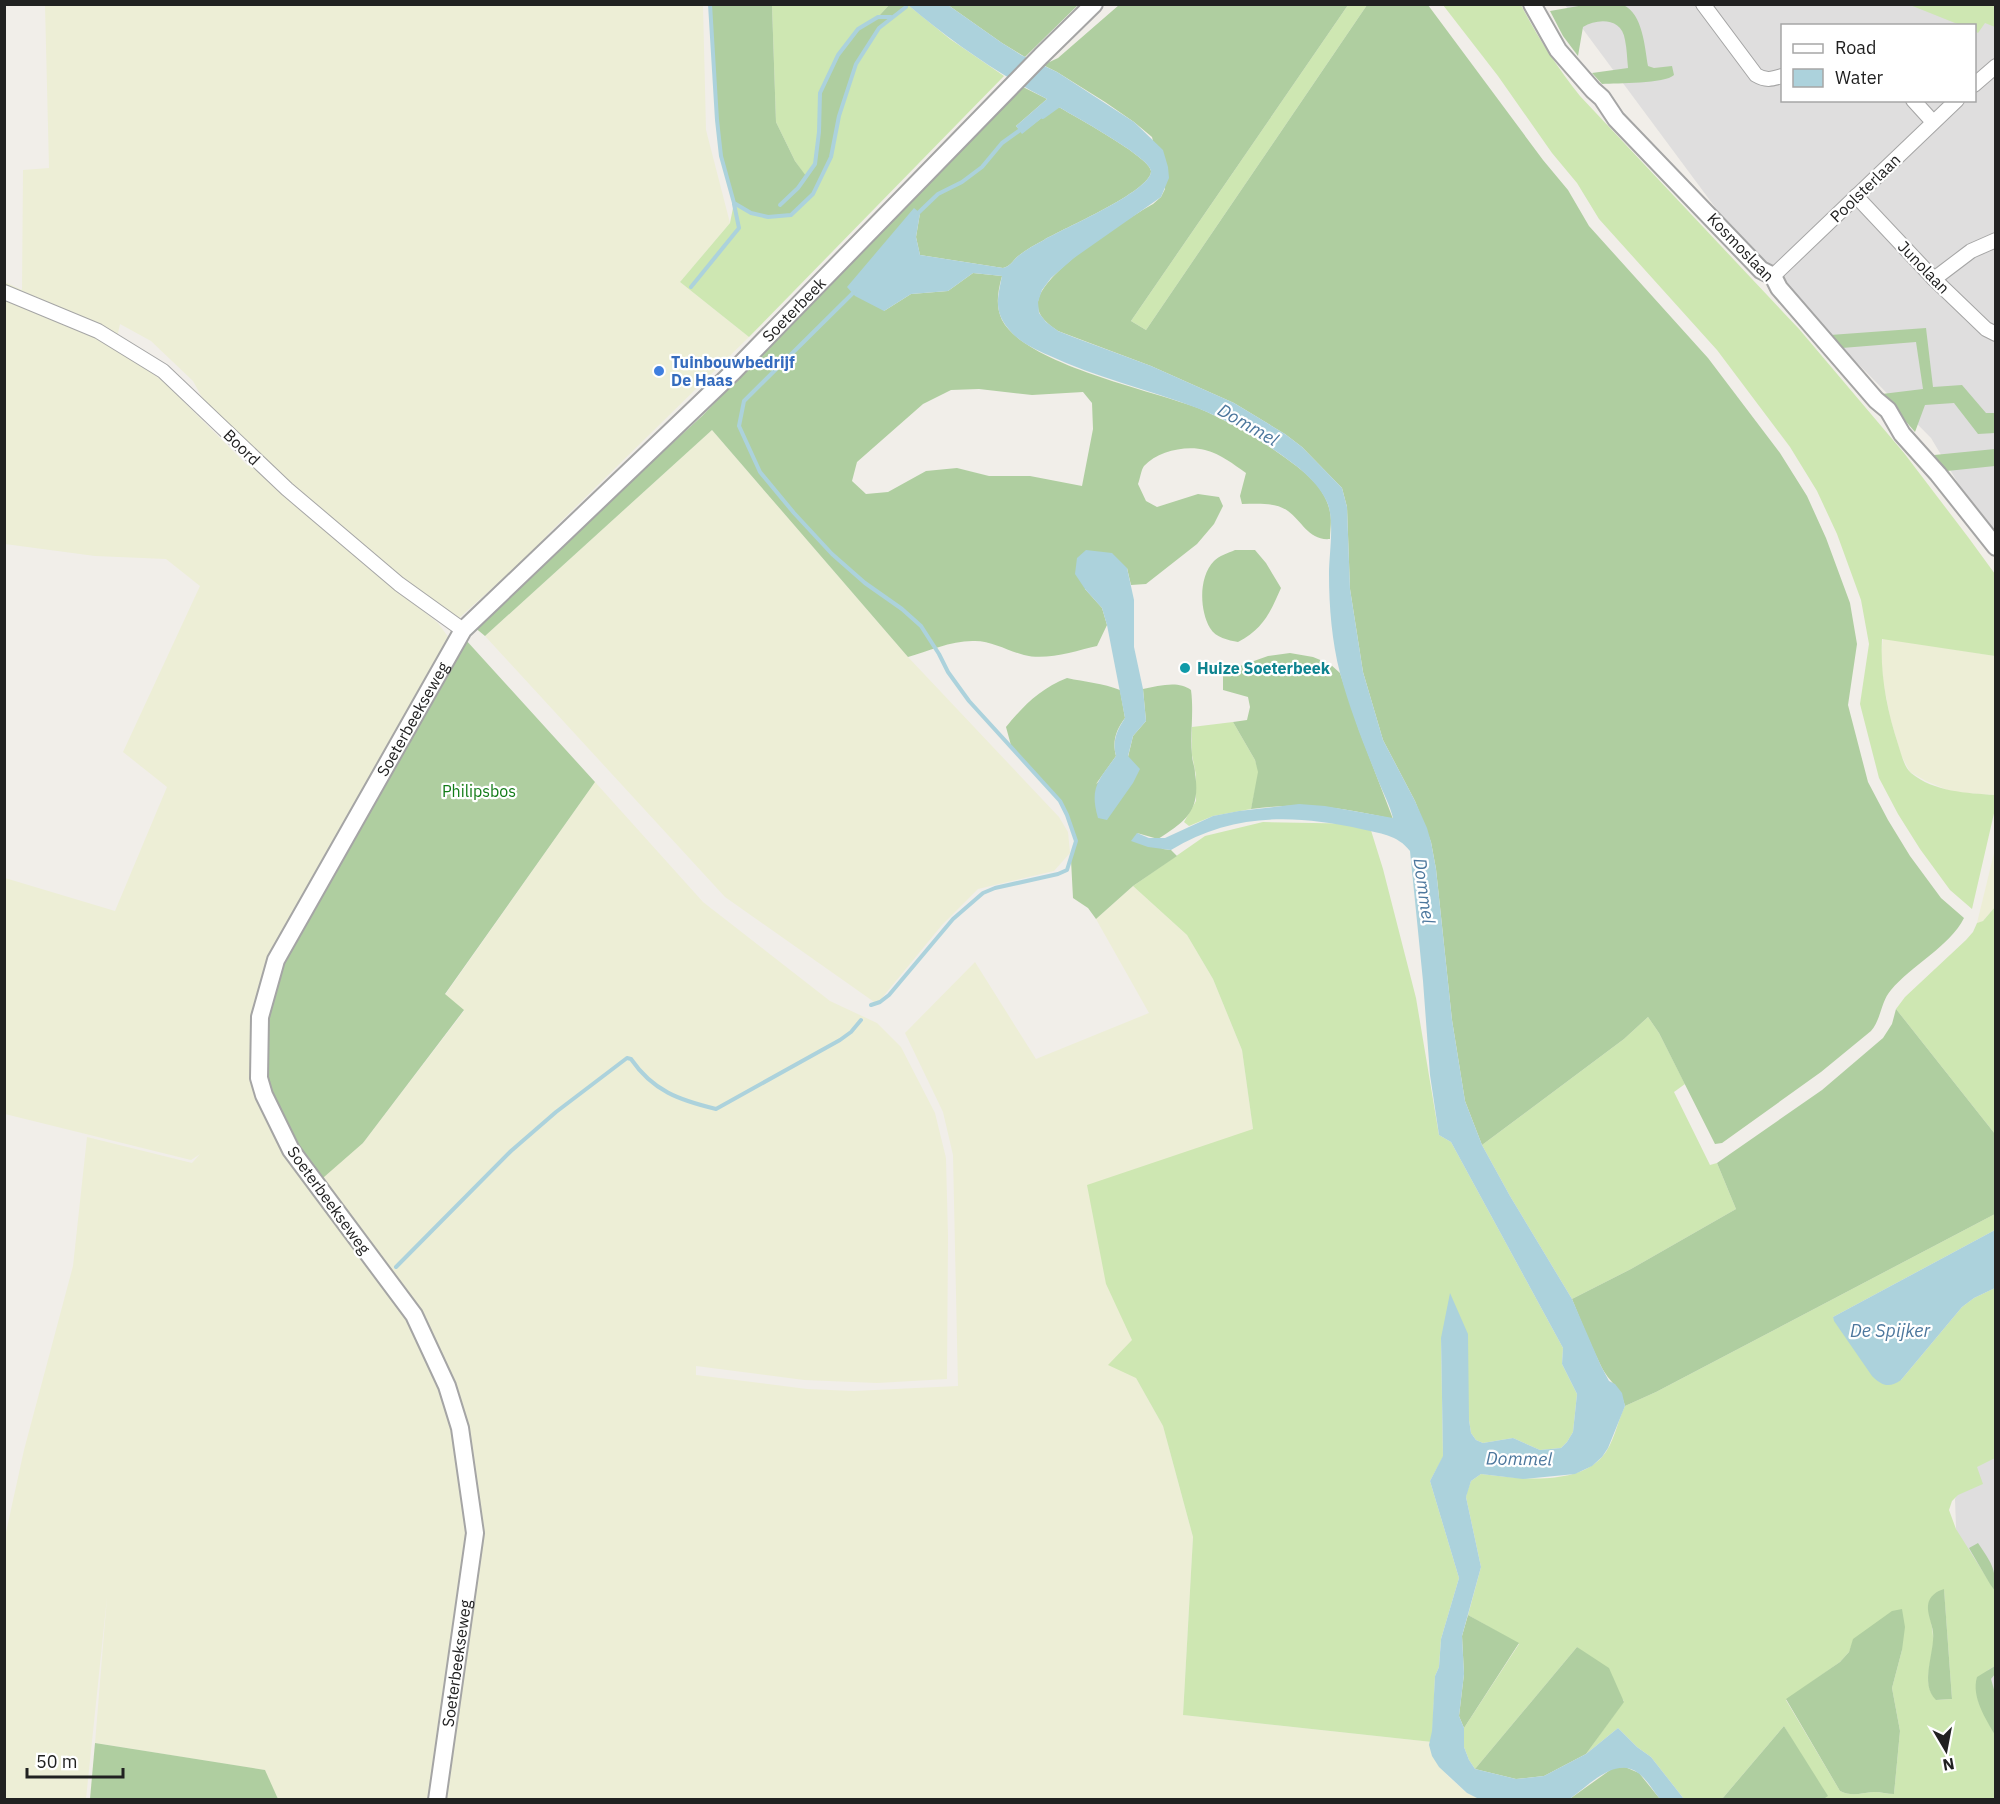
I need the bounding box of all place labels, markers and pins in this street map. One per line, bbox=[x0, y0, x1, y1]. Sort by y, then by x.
place label: Tuinbouwbedrijf De Haas bbox=[671, 352, 795, 390]
marker: Tuinbouwbedrijf De Haas bbox=[652, 364, 666, 378]
place label: Huize Soeterbeek bbox=[1197, 658, 1331, 678]
marker: Huize Soeterbeek bbox=[1178, 661, 1192, 675]

